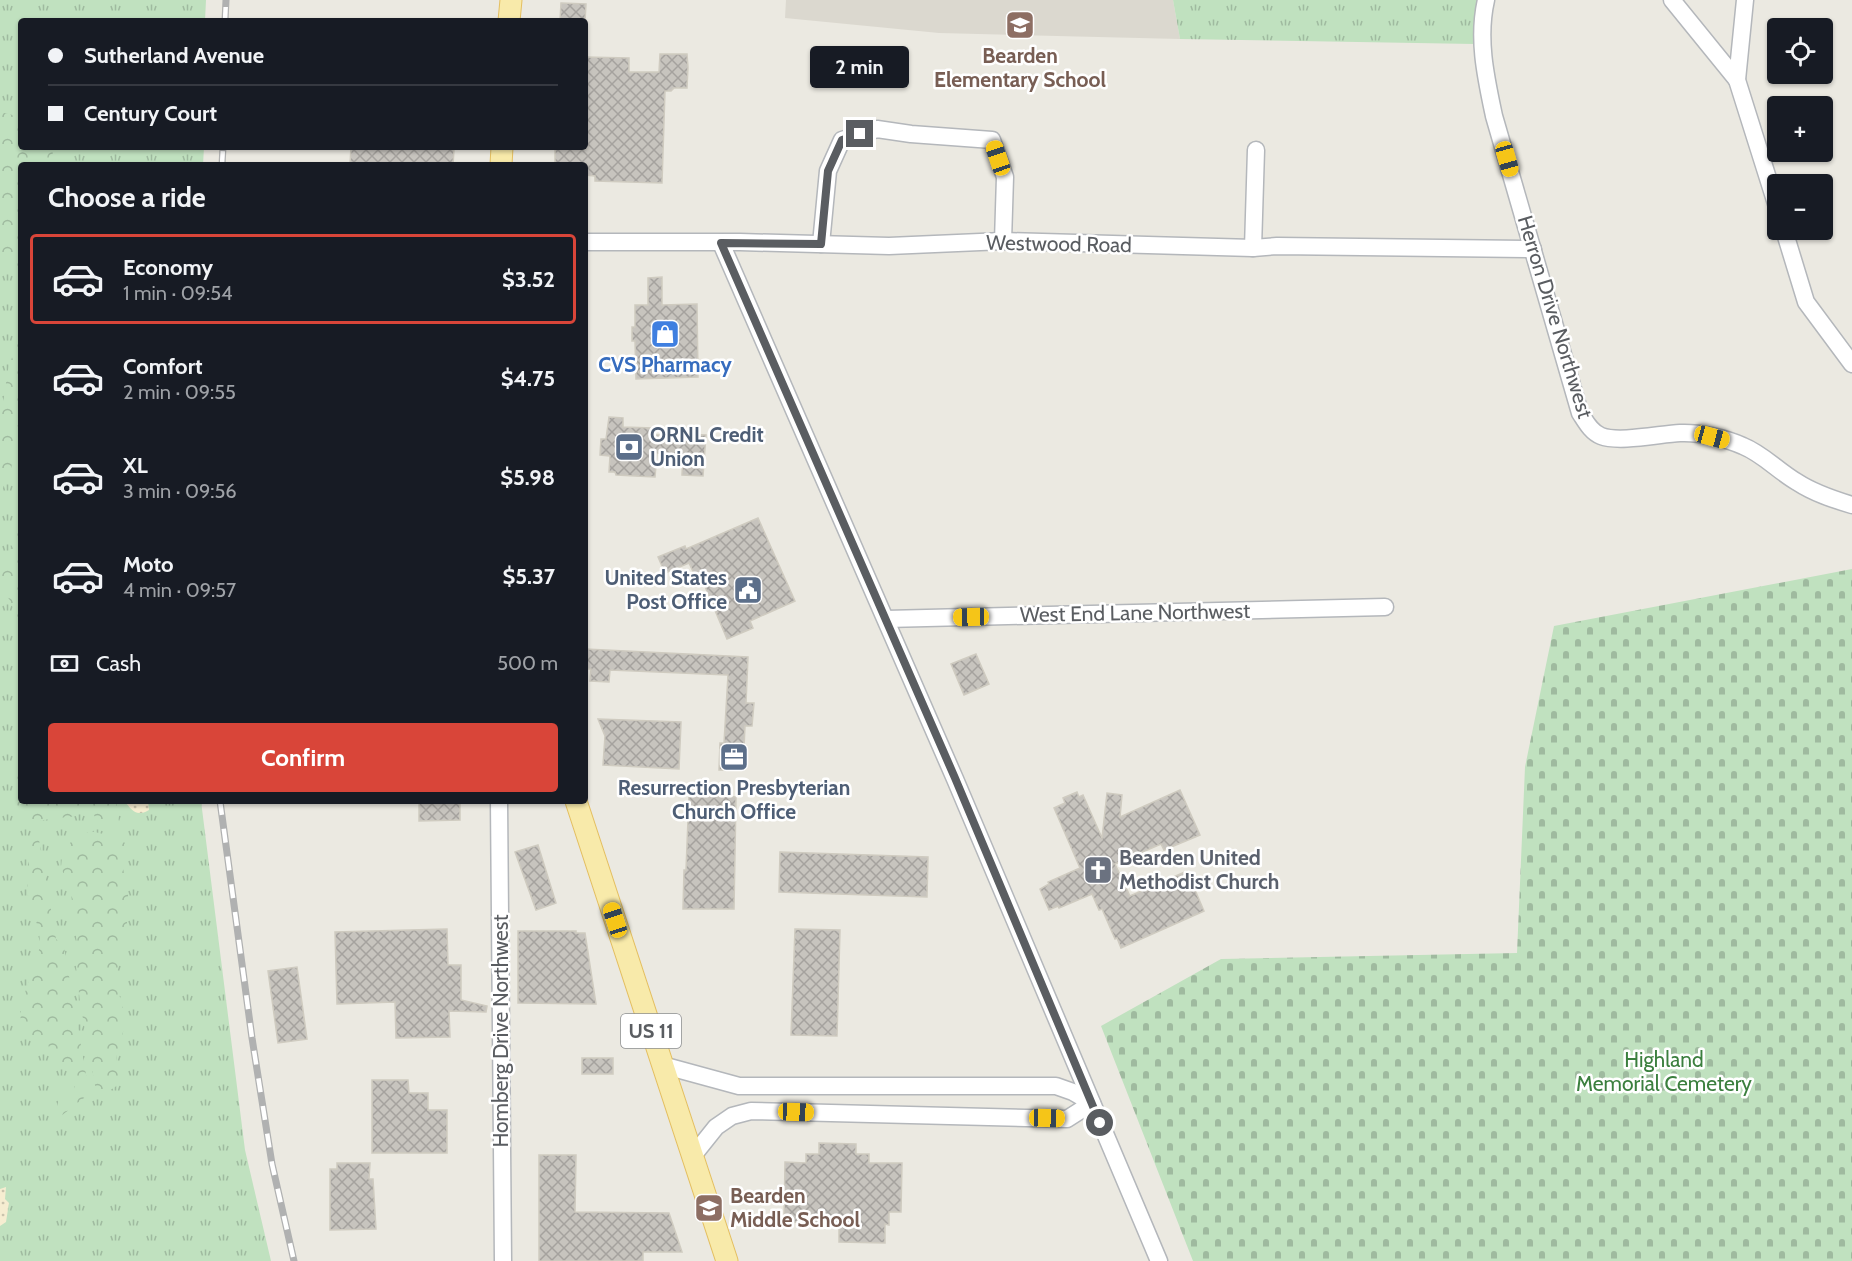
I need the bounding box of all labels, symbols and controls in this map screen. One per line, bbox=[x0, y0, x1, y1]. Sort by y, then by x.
school or university icon: Bearden Elementary School bbox=[1004, 9, 1036, 41]
map controls bbox=[1767, 18, 1833, 240]
button: locate bbox=[1767, 18, 1833, 84]
text: Sutherland Avenue bbox=[84, 42, 264, 69]
place label: Bearden Elementary School bbox=[934, 43, 1107, 92]
callout: 2 min bbox=[810, 47, 910, 89]
text: 2 min bbox=[835, 55, 884, 79]
button: + bbox=[1767, 96, 1833, 162]
text: Century Court bbox=[84, 100, 217, 127]
route end bbox=[846, 120, 873, 147]
car bbox=[984, 138, 1012, 178]
car bbox=[1493, 139, 1521, 179]
button: − bbox=[1767, 174, 1833, 240]
text: Choose a ride bbox=[48, 181, 206, 214]
street label: Herron Drive Northwest bbox=[1513, 212, 1598, 421]
street label: Westwood Road bbox=[986, 230, 1132, 257]
icon: car bbox=[51, 252, 105, 306]
text: Economy bbox=[123, 254, 213, 281]
text: $3.52 bbox=[502, 266, 555, 293]
text: 1 min · 09:54 bbox=[123, 281, 233, 305]
shop icon: CVS Pharmacy bbox=[649, 318, 681, 350]
icon: car bbox=[51, 351, 105, 405]
place label: CVS Pharmacy bbox=[598, 352, 733, 377]
text: Comfort bbox=[123, 353, 202, 380]
text: $4.75 bbox=[501, 365, 555, 392]
text: 2 min · 09:55 bbox=[123, 380, 236, 404]
place label: ORNL Credit Union bbox=[650, 422, 764, 471]
car bbox=[1692, 424, 1732, 450]
bank icon: ORNL Credit Union bbox=[613, 431, 645, 463]
icon: car bbox=[51, 450, 105, 504]
text: XL bbox=[123, 452, 148, 479]
text: $5.98 bbox=[500, 464, 555, 491]
text: 3 min · 09:56 bbox=[123, 479, 237, 503]
icon: car bbox=[51, 549, 105, 603]
text: Moto bbox=[123, 551, 174, 578]
text: $5.37 bbox=[502, 563, 555, 590]
place label: United States Post Office bbox=[605, 565, 727, 614]
public building icon: United States Post Office bbox=[732, 574, 764, 606]
text: 4 min · 09:57 bbox=[123, 578, 236, 602]
street label: West End Lane Northwest bbox=[1020, 598, 1250, 627]
car bbox=[953, 608, 989, 626]
icon: cash bbox=[48, 647, 81, 680]
text: Cash bbox=[96, 650, 141, 677]
text: 500 m bbox=[497, 651, 558, 675]
button: Confirm bbox=[48, 723, 558, 792]
office icon: Resurrection Presbyterian Church Office bbox=[718, 741, 750, 773]
place label: Resurrection Presbyterian Church Office bbox=[618, 775, 850, 824]
place label: Bearden United Methodist Church bbox=[1119, 845, 1279, 894]
church icon: Bearden United Methodist Church bbox=[1082, 854, 1114, 886]
car bbox=[601, 900, 629, 940]
street label: Homberg Drive Northwest bbox=[488, 914, 513, 1148]
road number: US 11 bbox=[621, 1014, 681, 1048]
park label: Highland Memorial Cemetery bbox=[1576, 1047, 1752, 1096]
car bbox=[778, 1102, 814, 1122]
car bbox=[1029, 1109, 1065, 1127]
route start bbox=[1086, 1109, 1113, 1136]
place label: Bearden Middle School bbox=[730, 1183, 861, 1232]
school or university icon: Bearden Middle School bbox=[693, 1192, 725, 1224]

